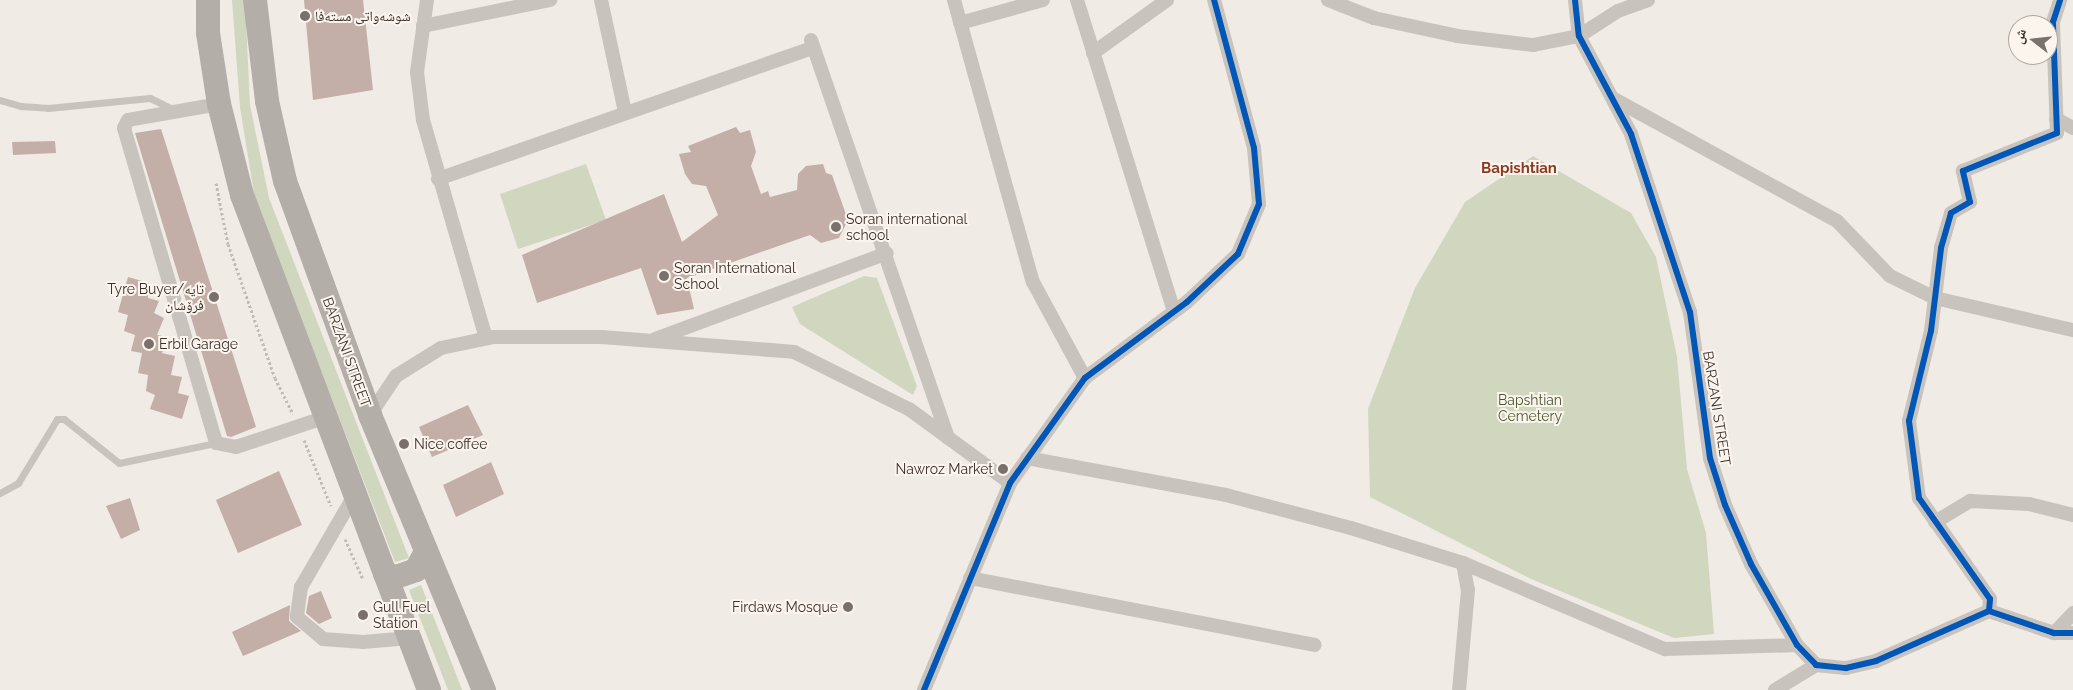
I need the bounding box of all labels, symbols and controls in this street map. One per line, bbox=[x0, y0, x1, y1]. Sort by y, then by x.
place label: شوشەواتی مستەفا bbox=[315, 8, 411, 24]
marker: شوشەواتی مستەفا bbox=[299, 10, 311, 22]
north arrow bbox=[2008, 15, 2058, 65]
text: ش bbox=[2010, 27, 2029, 45]
district label: Bapishtian bbox=[1481, 160, 1557, 178]
place label: Soran international school bbox=[846, 211, 967, 243]
marker: Soran international school bbox=[830, 221, 842, 233]
place label: Soran International School bbox=[674, 260, 796, 292]
marker: Soran International School bbox=[658, 270, 670, 282]
place label: Tyre Buyer/تایە فرۆشان bbox=[107, 281, 204, 314]
marker: Tyre Buyer/تایە فرۆشان bbox=[208, 291, 220, 303]
street label: BARZANI STREET bbox=[319, 295, 375, 409]
place label: Erbil Garage bbox=[159, 336, 238, 352]
marker: Erbil Garage bbox=[143, 338, 155, 350]
street label: BARZANI STREET bbox=[1700, 350, 1734, 466]
park label: Bapshtian Cemetery bbox=[1498, 392, 1562, 424]
place label: Nice coffee bbox=[414, 436, 487, 452]
marker: Nice coffee bbox=[398, 438, 410, 450]
place label: Nawroz Market bbox=[896, 461, 993, 477]
marker: Nawroz Market bbox=[997, 463, 1009, 475]
place label: Gull Fuel Station bbox=[373, 599, 431, 632]
place label: Firdaws Mosque bbox=[732, 599, 838, 615]
marker: Firdaws Mosque bbox=[842, 601, 854, 613]
marker: Gull Fuel Station bbox=[357, 609, 369, 621]

